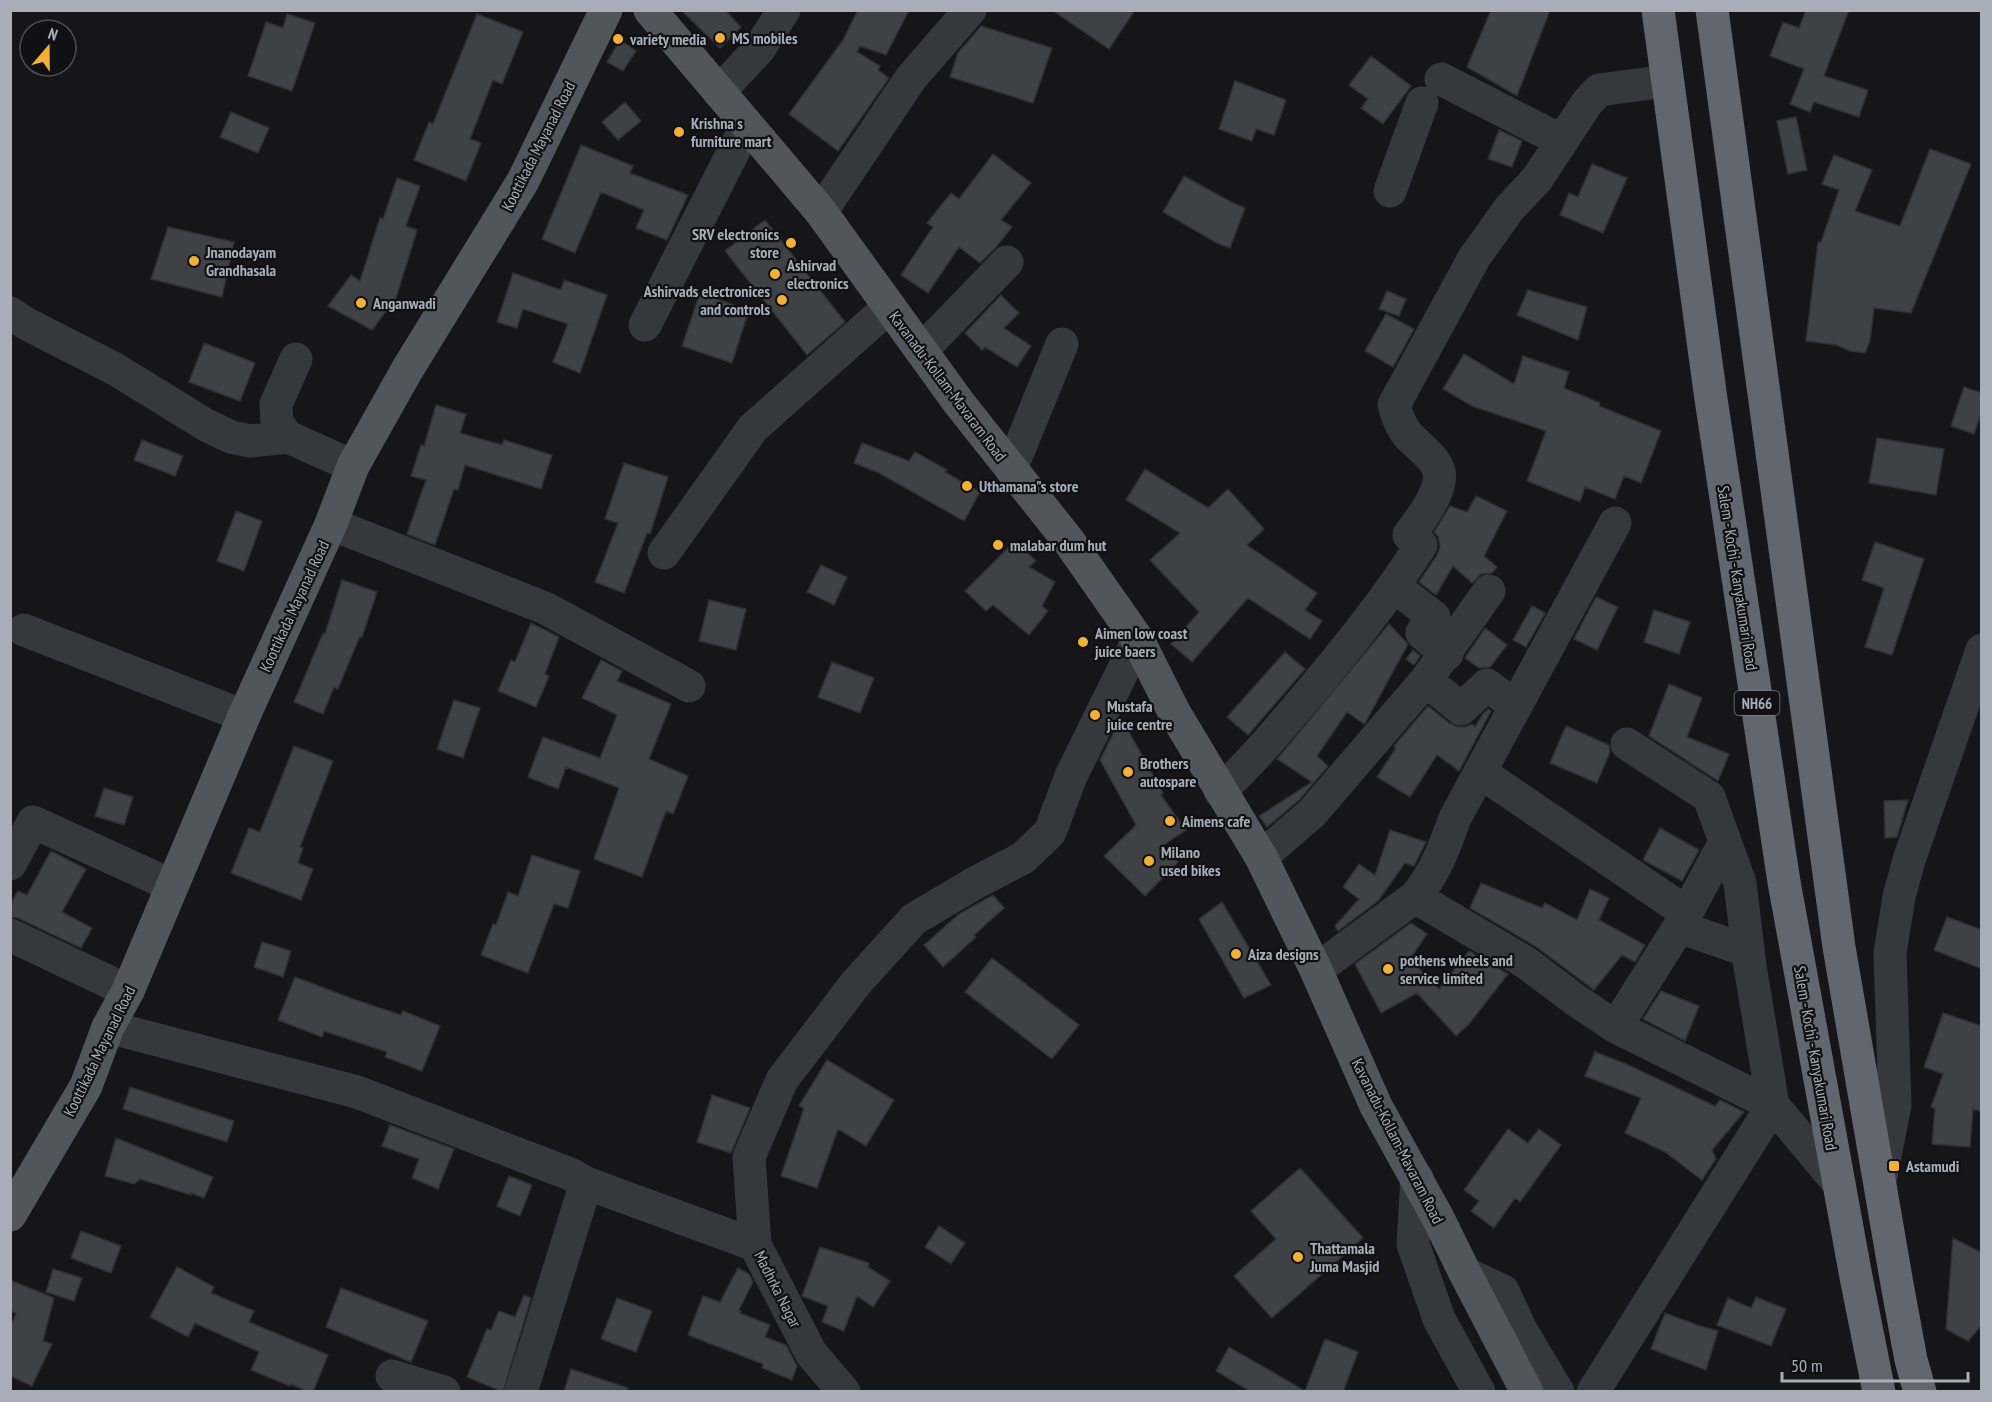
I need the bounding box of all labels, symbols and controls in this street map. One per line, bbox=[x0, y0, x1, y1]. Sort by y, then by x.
north arrow bbox=[18, 18, 78, 78]
text: N bbox=[46, 23, 61, 45]
place label: MS mobiles bbox=[732, 28, 798, 48]
place label: variety media bbox=[629, 29, 707, 49]
marker: MS mobiles bbox=[713, 31, 727, 45]
marker: variety media bbox=[611, 32, 625, 46]
street label: Koottikada Mayanad Road bbox=[497, 78, 579, 214]
place label: Krishna s furniture mart bbox=[691, 113, 772, 151]
marker: Krishna s furniture mart bbox=[672, 125, 686, 139]
place label: SRV electronics store bbox=[692, 224, 779, 262]
marker: SRV electronics store bbox=[784, 236, 798, 250]
place label: Jnanodayam Grandhasala bbox=[205, 242, 277, 280]
marker: Jnanodayam Grandhasala bbox=[187, 254, 201, 268]
place label: Ashirvad electronics bbox=[786, 255, 849, 293]
marker: Ashirvad electronics bbox=[768, 267, 782, 281]
place label: Ashirvads electronices and controls bbox=[643, 281, 770, 319]
place label: Anganwadi bbox=[372, 293, 436, 313]
marker: Ashirvads electronices and controls bbox=[775, 293, 789, 307]
marker: Anganwadi bbox=[354, 296, 368, 310]
street label: Kavanadu-Kollam-Mavaram Road bbox=[885, 307, 1011, 465]
place label: Uthamana"s store bbox=[979, 476, 1079, 496]
marker: Uthamana"s store bbox=[960, 479, 974, 493]
street label: Salem - Kochi - Kanyakumari Road bbox=[1714, 484, 1762, 672]
place label: malabar dum hut bbox=[1010, 535, 1107, 555]
street label: Koottikada Mayanad Road bbox=[255, 537, 333, 675]
marker: malabar dum hut bbox=[991, 538, 1005, 552]
place label: Aimen low coast juice baers bbox=[1094, 623, 1188, 661]
marker: Aimen low coast juice baers bbox=[1076, 635, 1090, 649]
road number: NH66 bbox=[1734, 691, 1780, 715]
place label: Mustafa juice centre bbox=[1106, 696, 1173, 734]
marker: Mustafa juice centre bbox=[1088, 708, 1102, 722]
place label: Brothers autospare bbox=[1140, 753, 1197, 791]
marker: Brothers autospare bbox=[1121, 765, 1135, 779]
place label: Aimens cafe bbox=[1181, 811, 1251, 831]
marker: Aimens cafe bbox=[1163, 814, 1177, 828]
place label: Milano used bikes bbox=[1161, 842, 1221, 880]
marker: Milano used bikes bbox=[1142, 854, 1156, 868]
place label: Aiza designs bbox=[1247, 944, 1319, 964]
marker: Aiza designs bbox=[1229, 947, 1243, 961]
place label: pothens wheels and service limited bbox=[1400, 950, 1513, 988]
marker: pothens wheels and service limited bbox=[1381, 962, 1395, 976]
street label: Salem - Kochi - Kanyakumari Road bbox=[1790, 964, 1842, 1152]
street label: Koottikada Mayanad Road bbox=[59, 982, 139, 1120]
street label: Kavanadu-Kollam-Mavaram Road bbox=[1348, 1055, 1448, 1227]
place label: Astamudi bbox=[1905, 1156, 1960, 1176]
marker: Astamudi bbox=[1887, 1159, 1901, 1173]
place label: Thattamala Juma Masjid bbox=[1309, 1238, 1379, 1276]
street label: Madhrka Nagar bbox=[750, 1247, 806, 1331]
marker: Thattamala Juma Masjid bbox=[1291, 1250, 1305, 1264]
scale bar bbox=[1782, 1345, 1968, 1383]
text: 50 m bbox=[1791, 1354, 1823, 1377]

